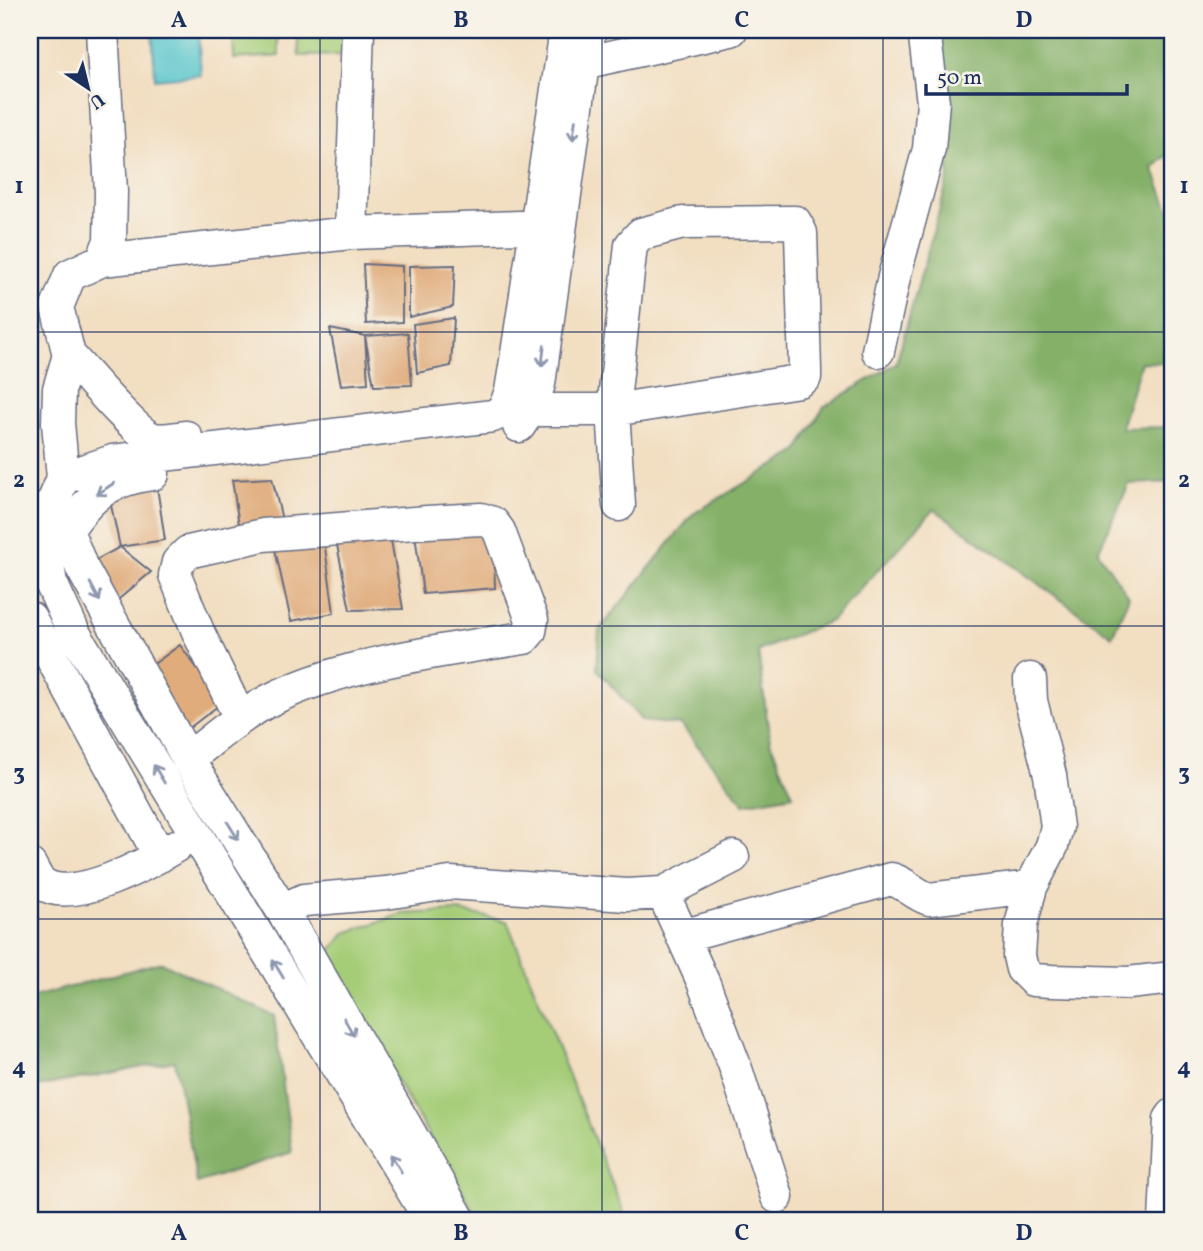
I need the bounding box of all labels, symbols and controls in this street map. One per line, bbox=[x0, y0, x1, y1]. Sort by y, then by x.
text: A bbox=[171, 5, 187, 37]
text: B bbox=[453, 5, 469, 37]
text: C bbox=[735, 5, 749, 37]
text: D bbox=[1016, 5, 1033, 37]
north arrow bbox=[52, 52, 122, 122]
scale bar bbox=[926, 52, 1128, 96]
text: 50 m bbox=[937, 64, 982, 93]
text: U bbox=[84, 86, 109, 115]
one-way arrow bbox=[567, 118, 580, 141]
text: 1 bbox=[14, 171, 24, 203]
text: 1 bbox=[1179, 171, 1189, 203]
one-way arrow bbox=[536, 344, 549, 367]
text: 2 bbox=[13, 465, 25, 497]
text: 2 bbox=[1178, 465, 1190, 497]
one-way arrow bbox=[96, 482, 115, 497]
one-way arrow bbox=[88, 581, 102, 602]
text: 3 bbox=[13, 758, 25, 790]
text: 3 bbox=[1178, 758, 1190, 790]
one-way arrow bbox=[152, 765, 166, 785]
one-way arrow bbox=[227, 821, 241, 841]
one-way arrow bbox=[270, 959, 284, 979]
one-way arrow bbox=[343, 1016, 356, 1037]
text: 4 bbox=[12, 1052, 26, 1084]
text: 4 bbox=[1177, 1052, 1191, 1084]
one-way arrow bbox=[389, 1153, 403, 1173]
text: A bbox=[171, 1218, 187, 1250]
text: B bbox=[453, 1218, 469, 1250]
text: C bbox=[735, 1218, 749, 1250]
text: D bbox=[1016, 1218, 1033, 1250]

